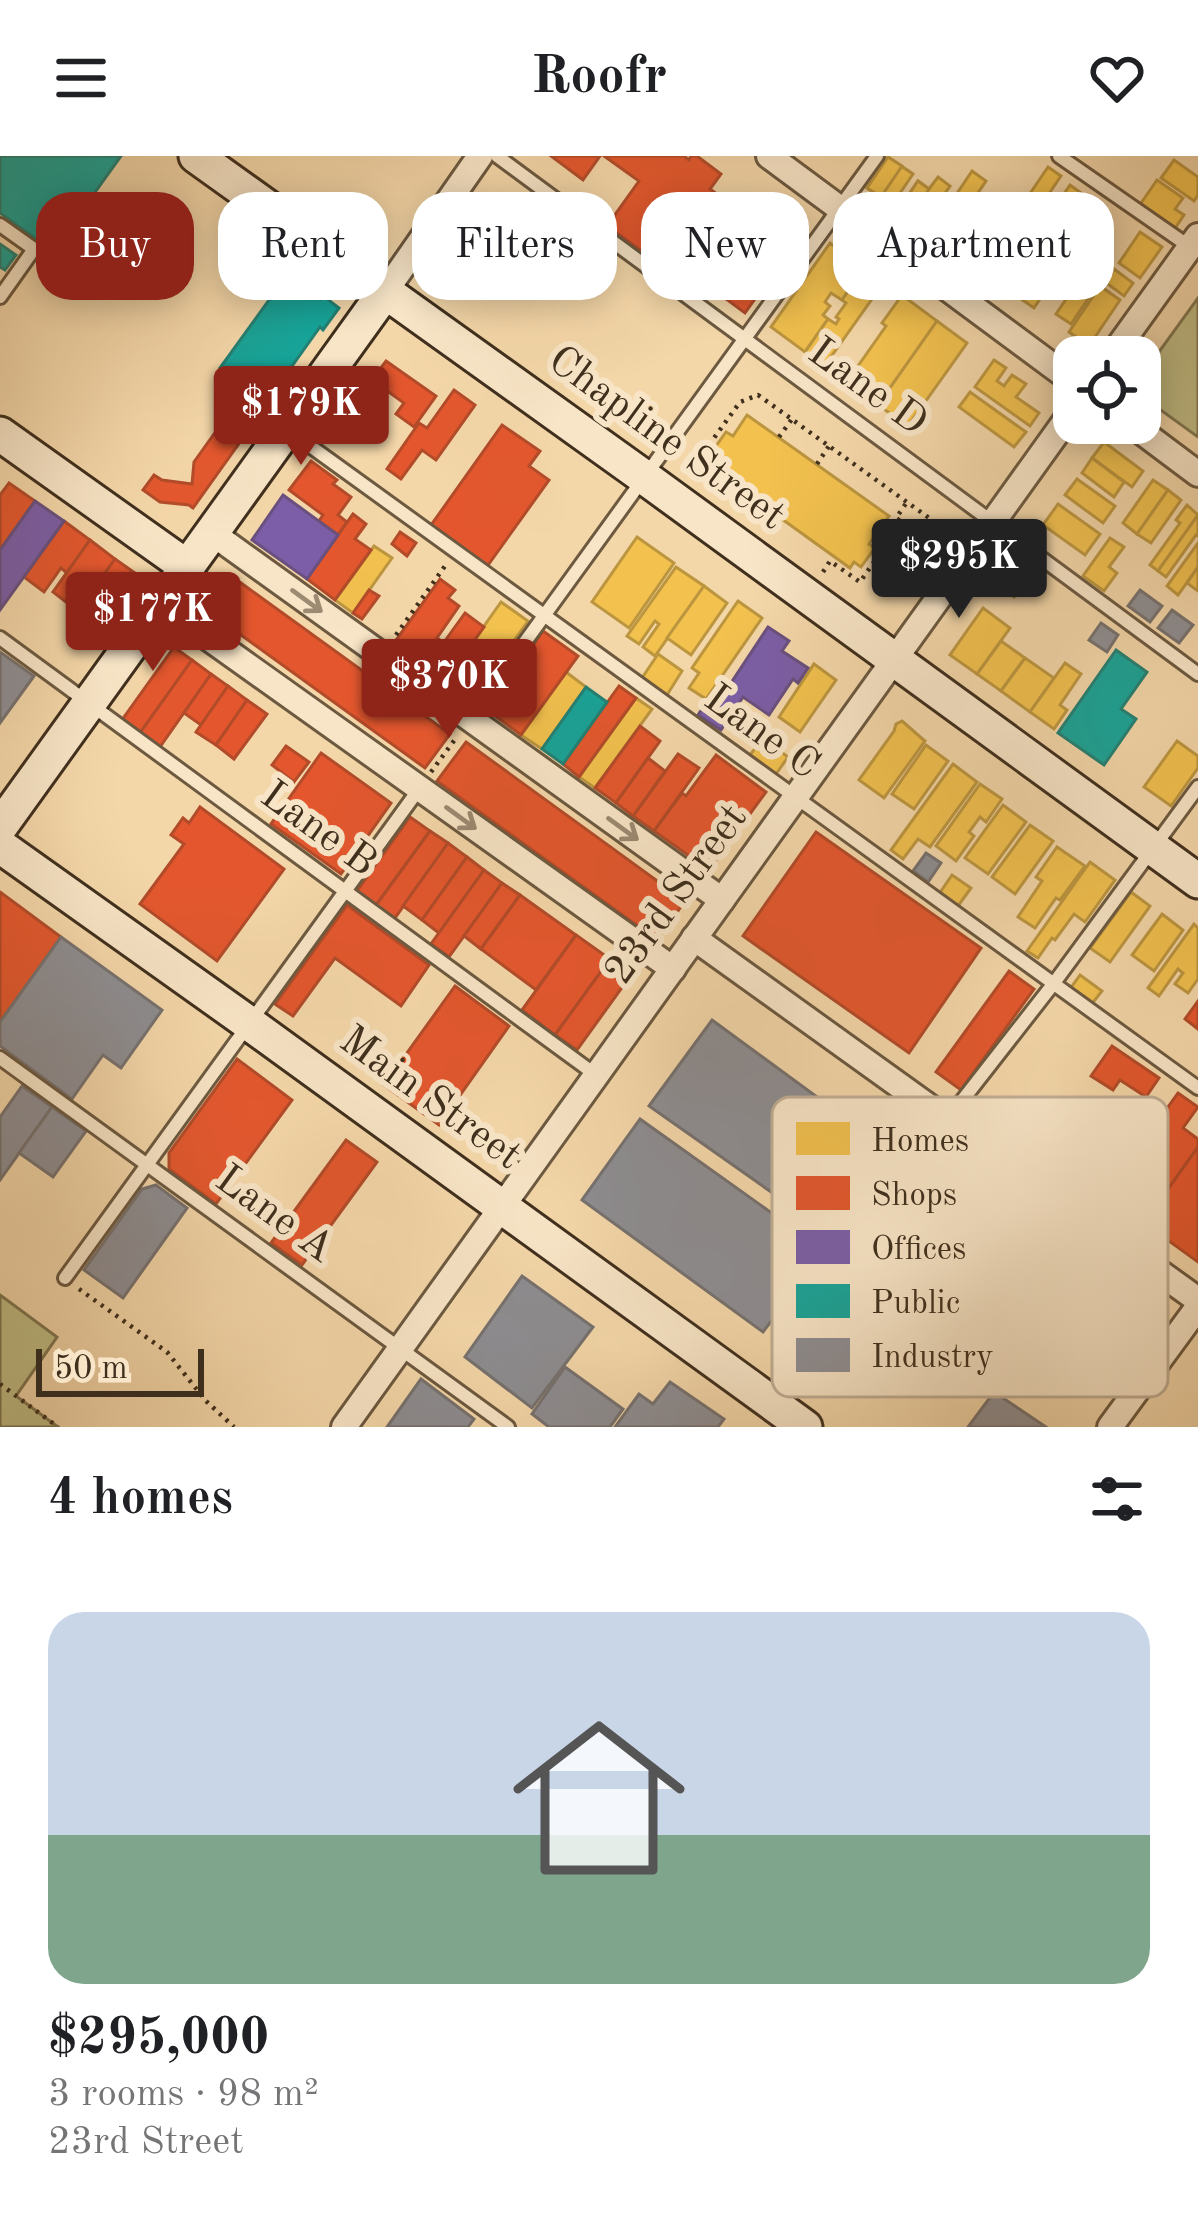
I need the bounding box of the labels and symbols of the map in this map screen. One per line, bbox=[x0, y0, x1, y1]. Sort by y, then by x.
street label: Lane D bbox=[800, 331, 934, 445]
street label: Chapline Street bbox=[540, 339, 792, 539]
pin: $179K bbox=[217, 366, 385, 468]
pin: $295K bbox=[875, 519, 1043, 621]
pin: $177K bbox=[69, 572, 237, 674]
one-way arrow bbox=[290, 588, 323, 613]
pin: $370K bbox=[365, 639, 533, 741]
street label: Lane C bbox=[696, 678, 826, 788]
street label: Lane B bbox=[252, 774, 384, 886]
street label: 23rd Street bbox=[598, 797, 756, 993]
one-way arrow bbox=[444, 805, 477, 830]
one-way arrow bbox=[606, 816, 639, 841]
street label: Main Street bbox=[331, 1019, 529, 1179]
legend bbox=[772, 1097, 1168, 1397]
text: Homes bbox=[871, 1126, 969, 1159]
street label: Lane A bbox=[207, 1158, 341, 1272]
text: Shops bbox=[871, 1180, 957, 1213]
text: Offices bbox=[871, 1234, 966, 1267]
text: Public bbox=[871, 1288, 960, 1321]
text: Industry bbox=[871, 1342, 994, 1375]
scale bar bbox=[36, 1343, 204, 1396]

